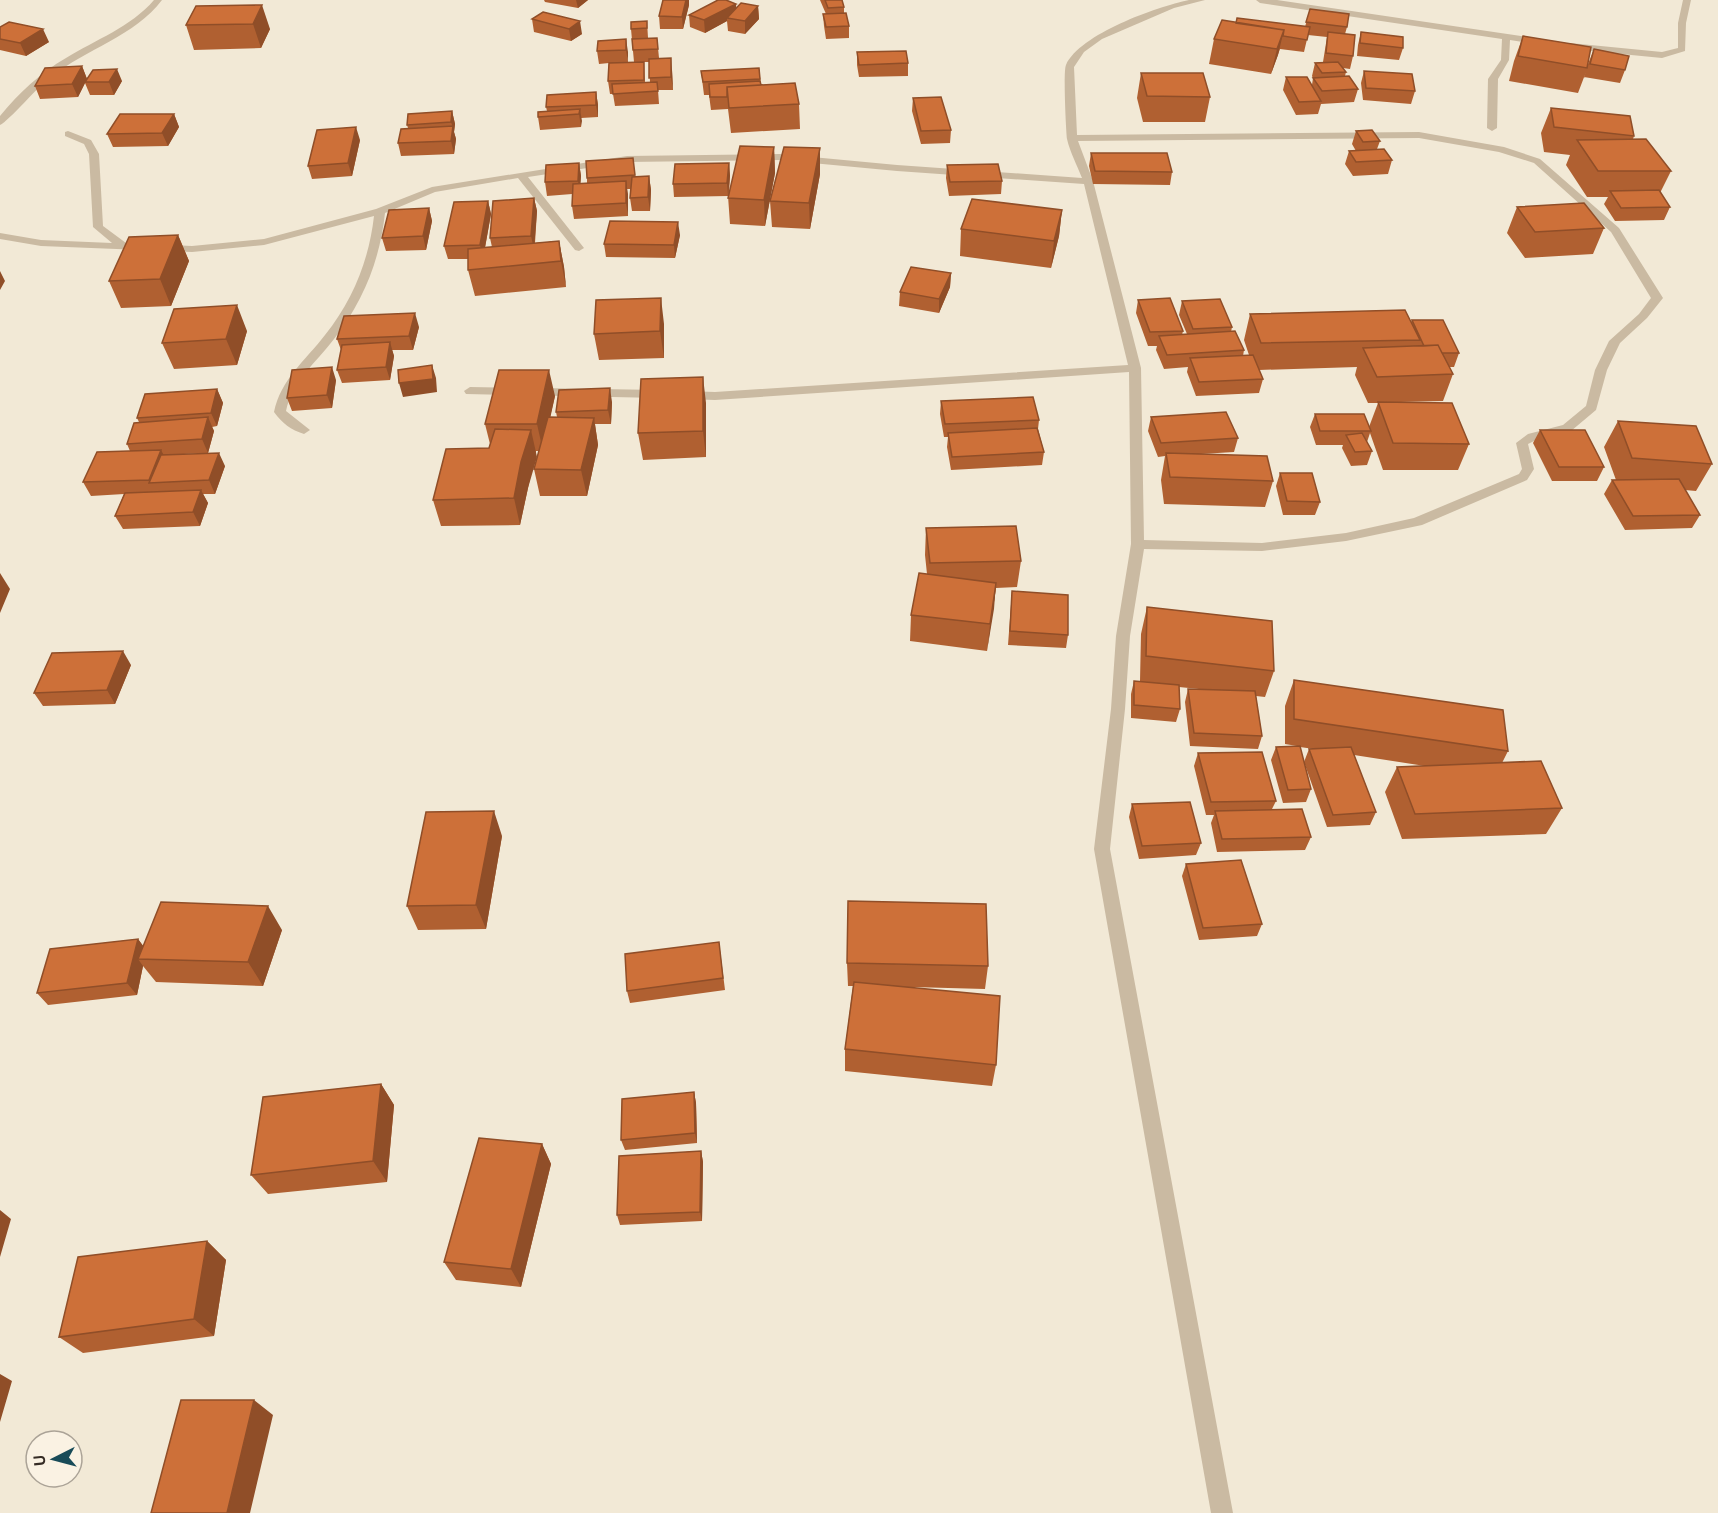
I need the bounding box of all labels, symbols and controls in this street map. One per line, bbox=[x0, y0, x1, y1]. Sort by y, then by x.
north arrow bbox=[24, 1429, 84, 1489]
text: U bbox=[29, 1454, 51, 1467]

